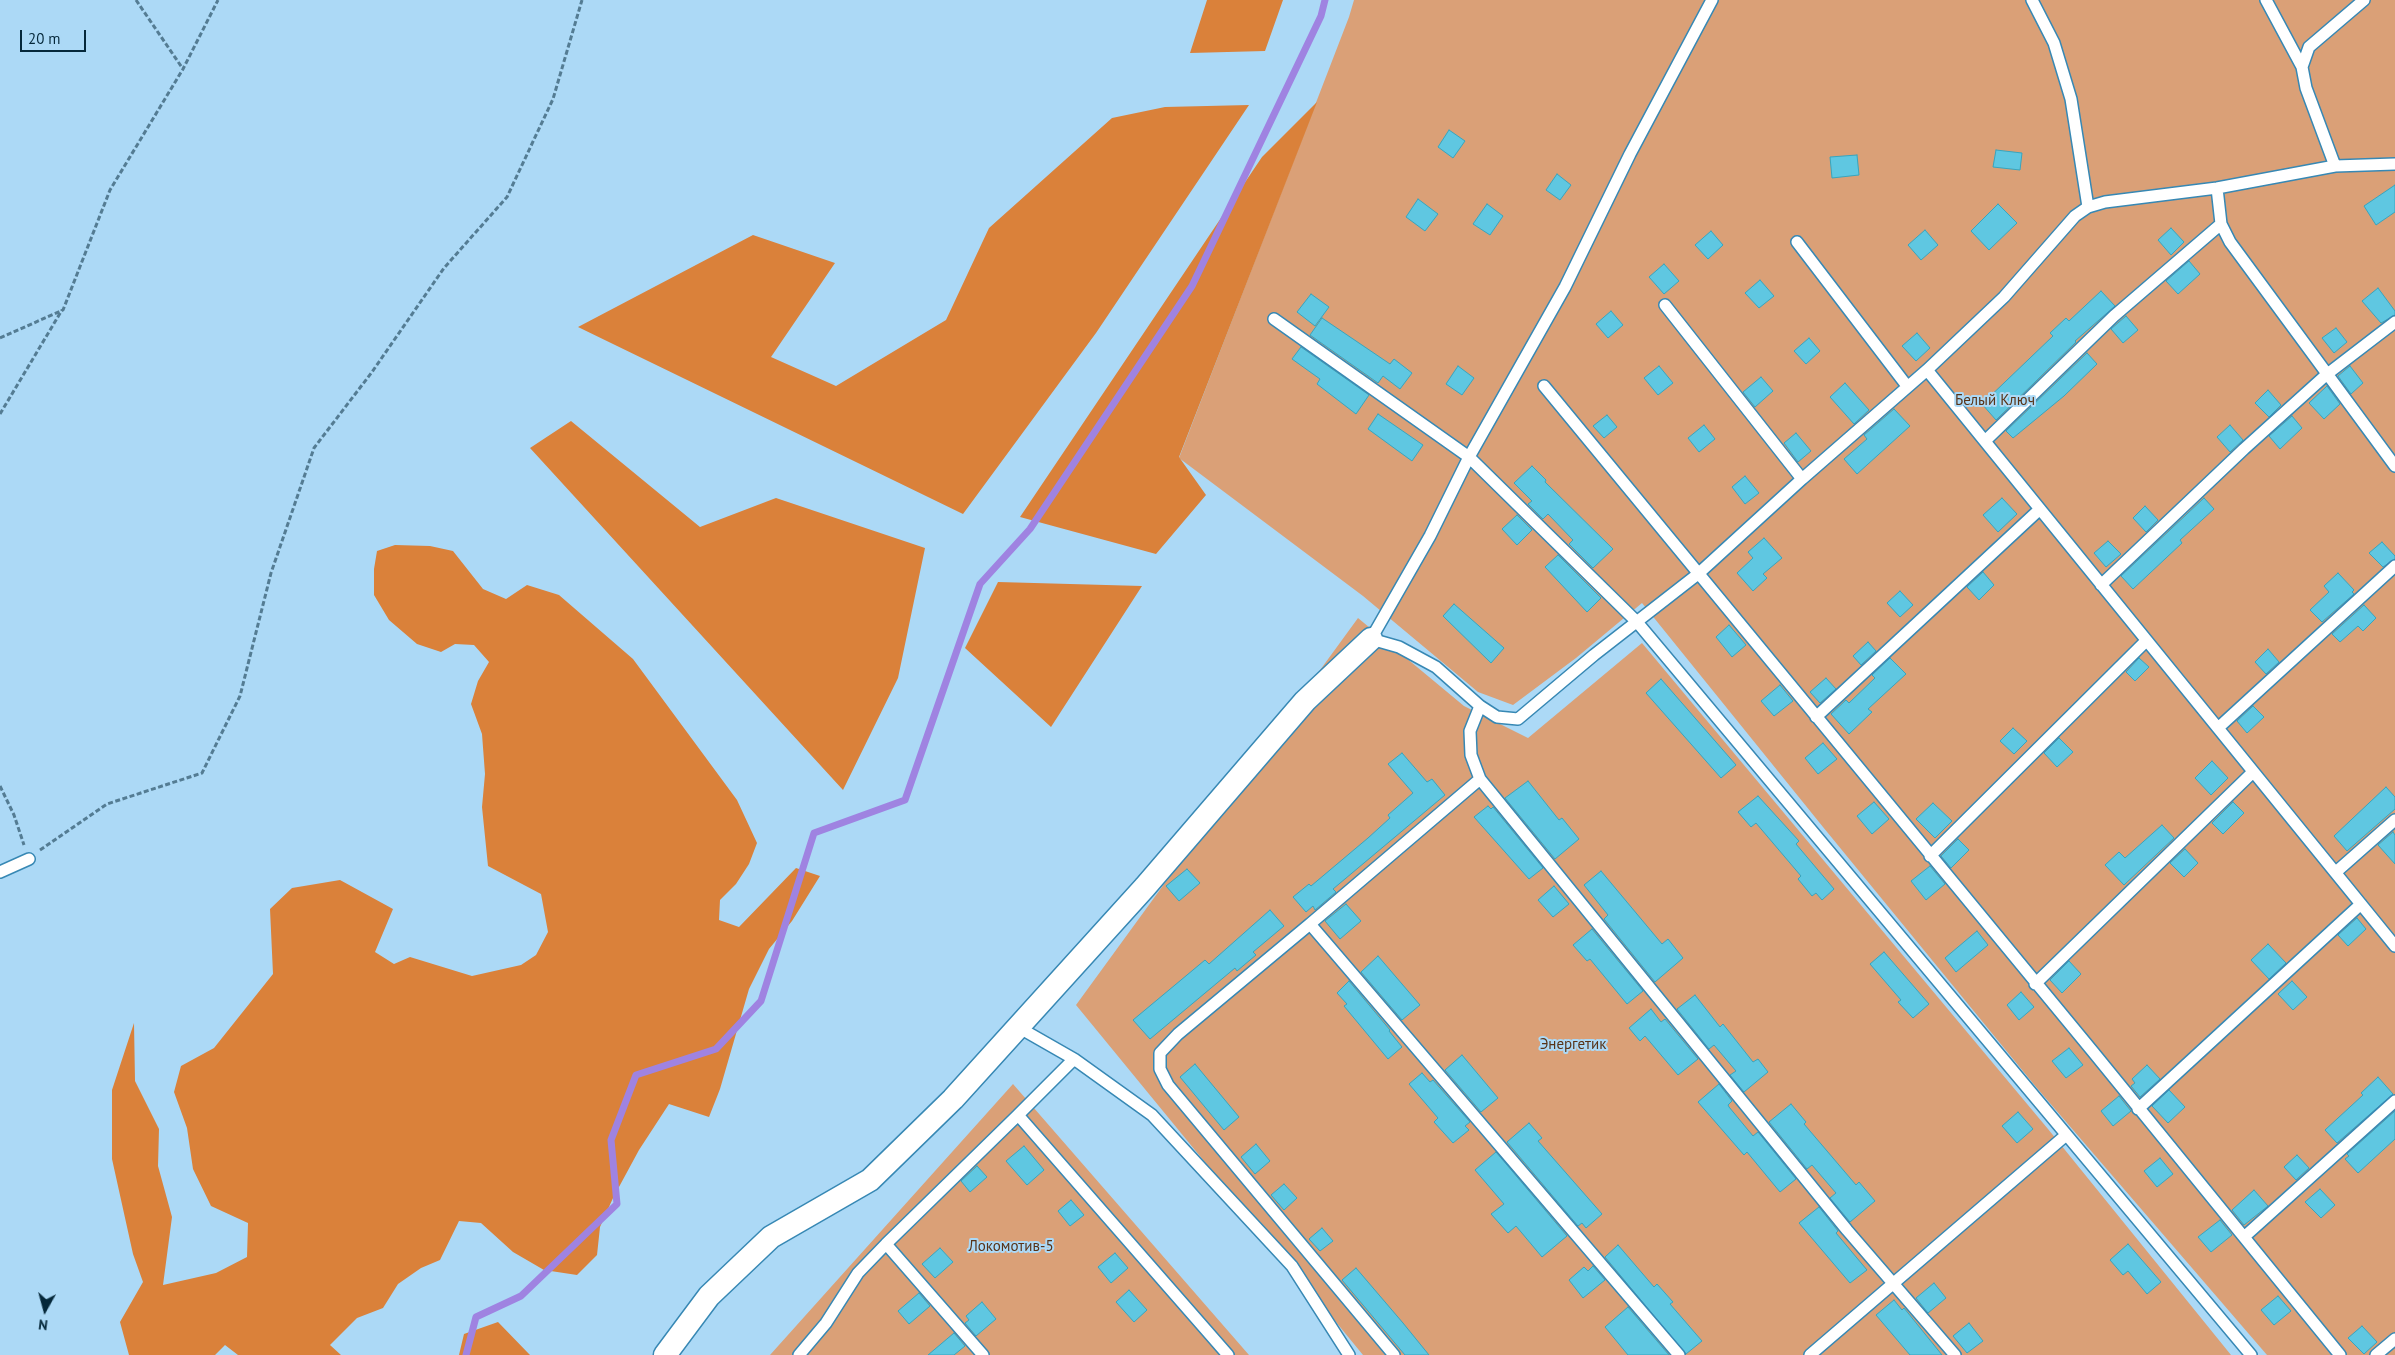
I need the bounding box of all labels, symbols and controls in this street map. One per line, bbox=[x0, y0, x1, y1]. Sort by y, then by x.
scale bar bbox=[22, 20, 89, 52]
text: 20 m bbox=[28, 29, 61, 48]
park label: Белый Ключ bbox=[1955, 392, 2035, 410]
park label: Энергетик bbox=[1540, 1036, 1606, 1054]
park label: Локомотив-5 bbox=[968, 1238, 1054, 1256]
north arrow bbox=[20, 1285, 70, 1335]
text: N bbox=[38, 1315, 49, 1334]

